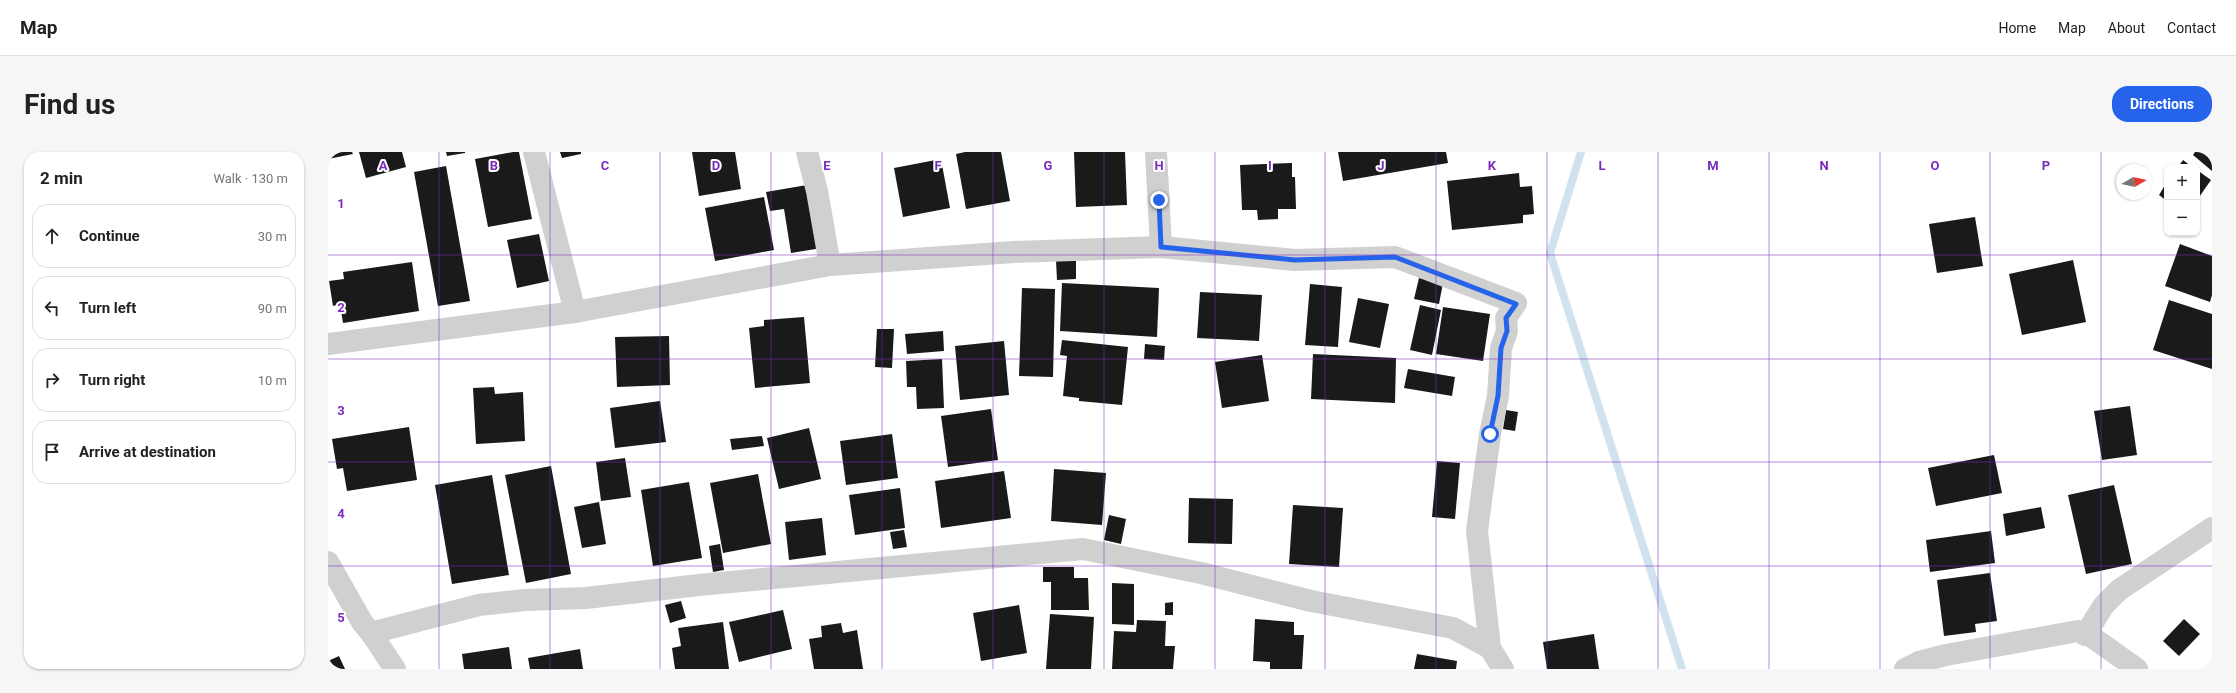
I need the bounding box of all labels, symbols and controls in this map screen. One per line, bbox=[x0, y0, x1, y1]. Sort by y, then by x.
text: Map bbox=[20, 16, 58, 39]
text: Home bbox=[1998, 20, 2036, 36]
text: Map bbox=[2058, 20, 2086, 36]
text: About bbox=[2108, 20, 2145, 36]
text: Contact bbox=[2167, 20, 2216, 36]
button: Directions bbox=[2112, 86, 2212, 122]
text: Find us bbox=[24, 88, 115, 121]
text: A bbox=[379, 158, 388, 173]
text: B bbox=[490, 158, 498, 173]
text: C bbox=[601, 158, 610, 173]
text: D bbox=[712, 158, 720, 173]
text: E bbox=[823, 158, 831, 173]
text: F bbox=[934, 158, 942, 173]
text: G bbox=[1044, 158, 1053, 173]
text: H bbox=[1154, 158, 1164, 173]
text: I bbox=[1268, 158, 1272, 173]
text: J bbox=[1377, 158, 1385, 173]
text: K bbox=[1488, 158, 1497, 173]
text: L bbox=[1598, 158, 1606, 173]
text: M bbox=[1707, 158, 1719, 173]
text: N bbox=[1819, 158, 1829, 173]
text: O bbox=[1931, 158, 1940, 173]
text: P bbox=[2042, 158, 2050, 173]
north arrow bbox=[2116, 164, 2152, 200]
map controls bbox=[2164, 164, 2200, 236]
button: + bbox=[2164, 164, 2200, 200]
text: 2 min bbox=[40, 168, 83, 188]
text: Walk · 130 m bbox=[213, 171, 288, 186]
route end bbox=[1150, 191, 1168, 209]
text: 1 bbox=[337, 196, 345, 211]
button: − bbox=[2164, 200, 2200, 236]
icon: ahead bbox=[41, 225, 63, 247]
text: Continue bbox=[79, 227, 140, 245]
text: 30 m bbox=[258, 229, 287, 244]
icon: left bbox=[41, 297, 63, 319]
text: Turn left bbox=[79, 299, 136, 317]
text: 2 bbox=[337, 300, 345, 315]
text: 90 m bbox=[258, 301, 287, 316]
icon: right bbox=[41, 369, 63, 391]
text: Turn right bbox=[79, 371, 145, 389]
text: 10 m bbox=[258, 373, 287, 388]
text: 3 bbox=[337, 403, 345, 418]
route start bbox=[1481, 425, 1499, 443]
icon: arrive bbox=[41, 441, 63, 463]
text: Arrive at destination bbox=[79, 443, 216, 461]
text: 4 bbox=[337, 506, 345, 521]
text: 5 bbox=[337, 610, 345, 625]

